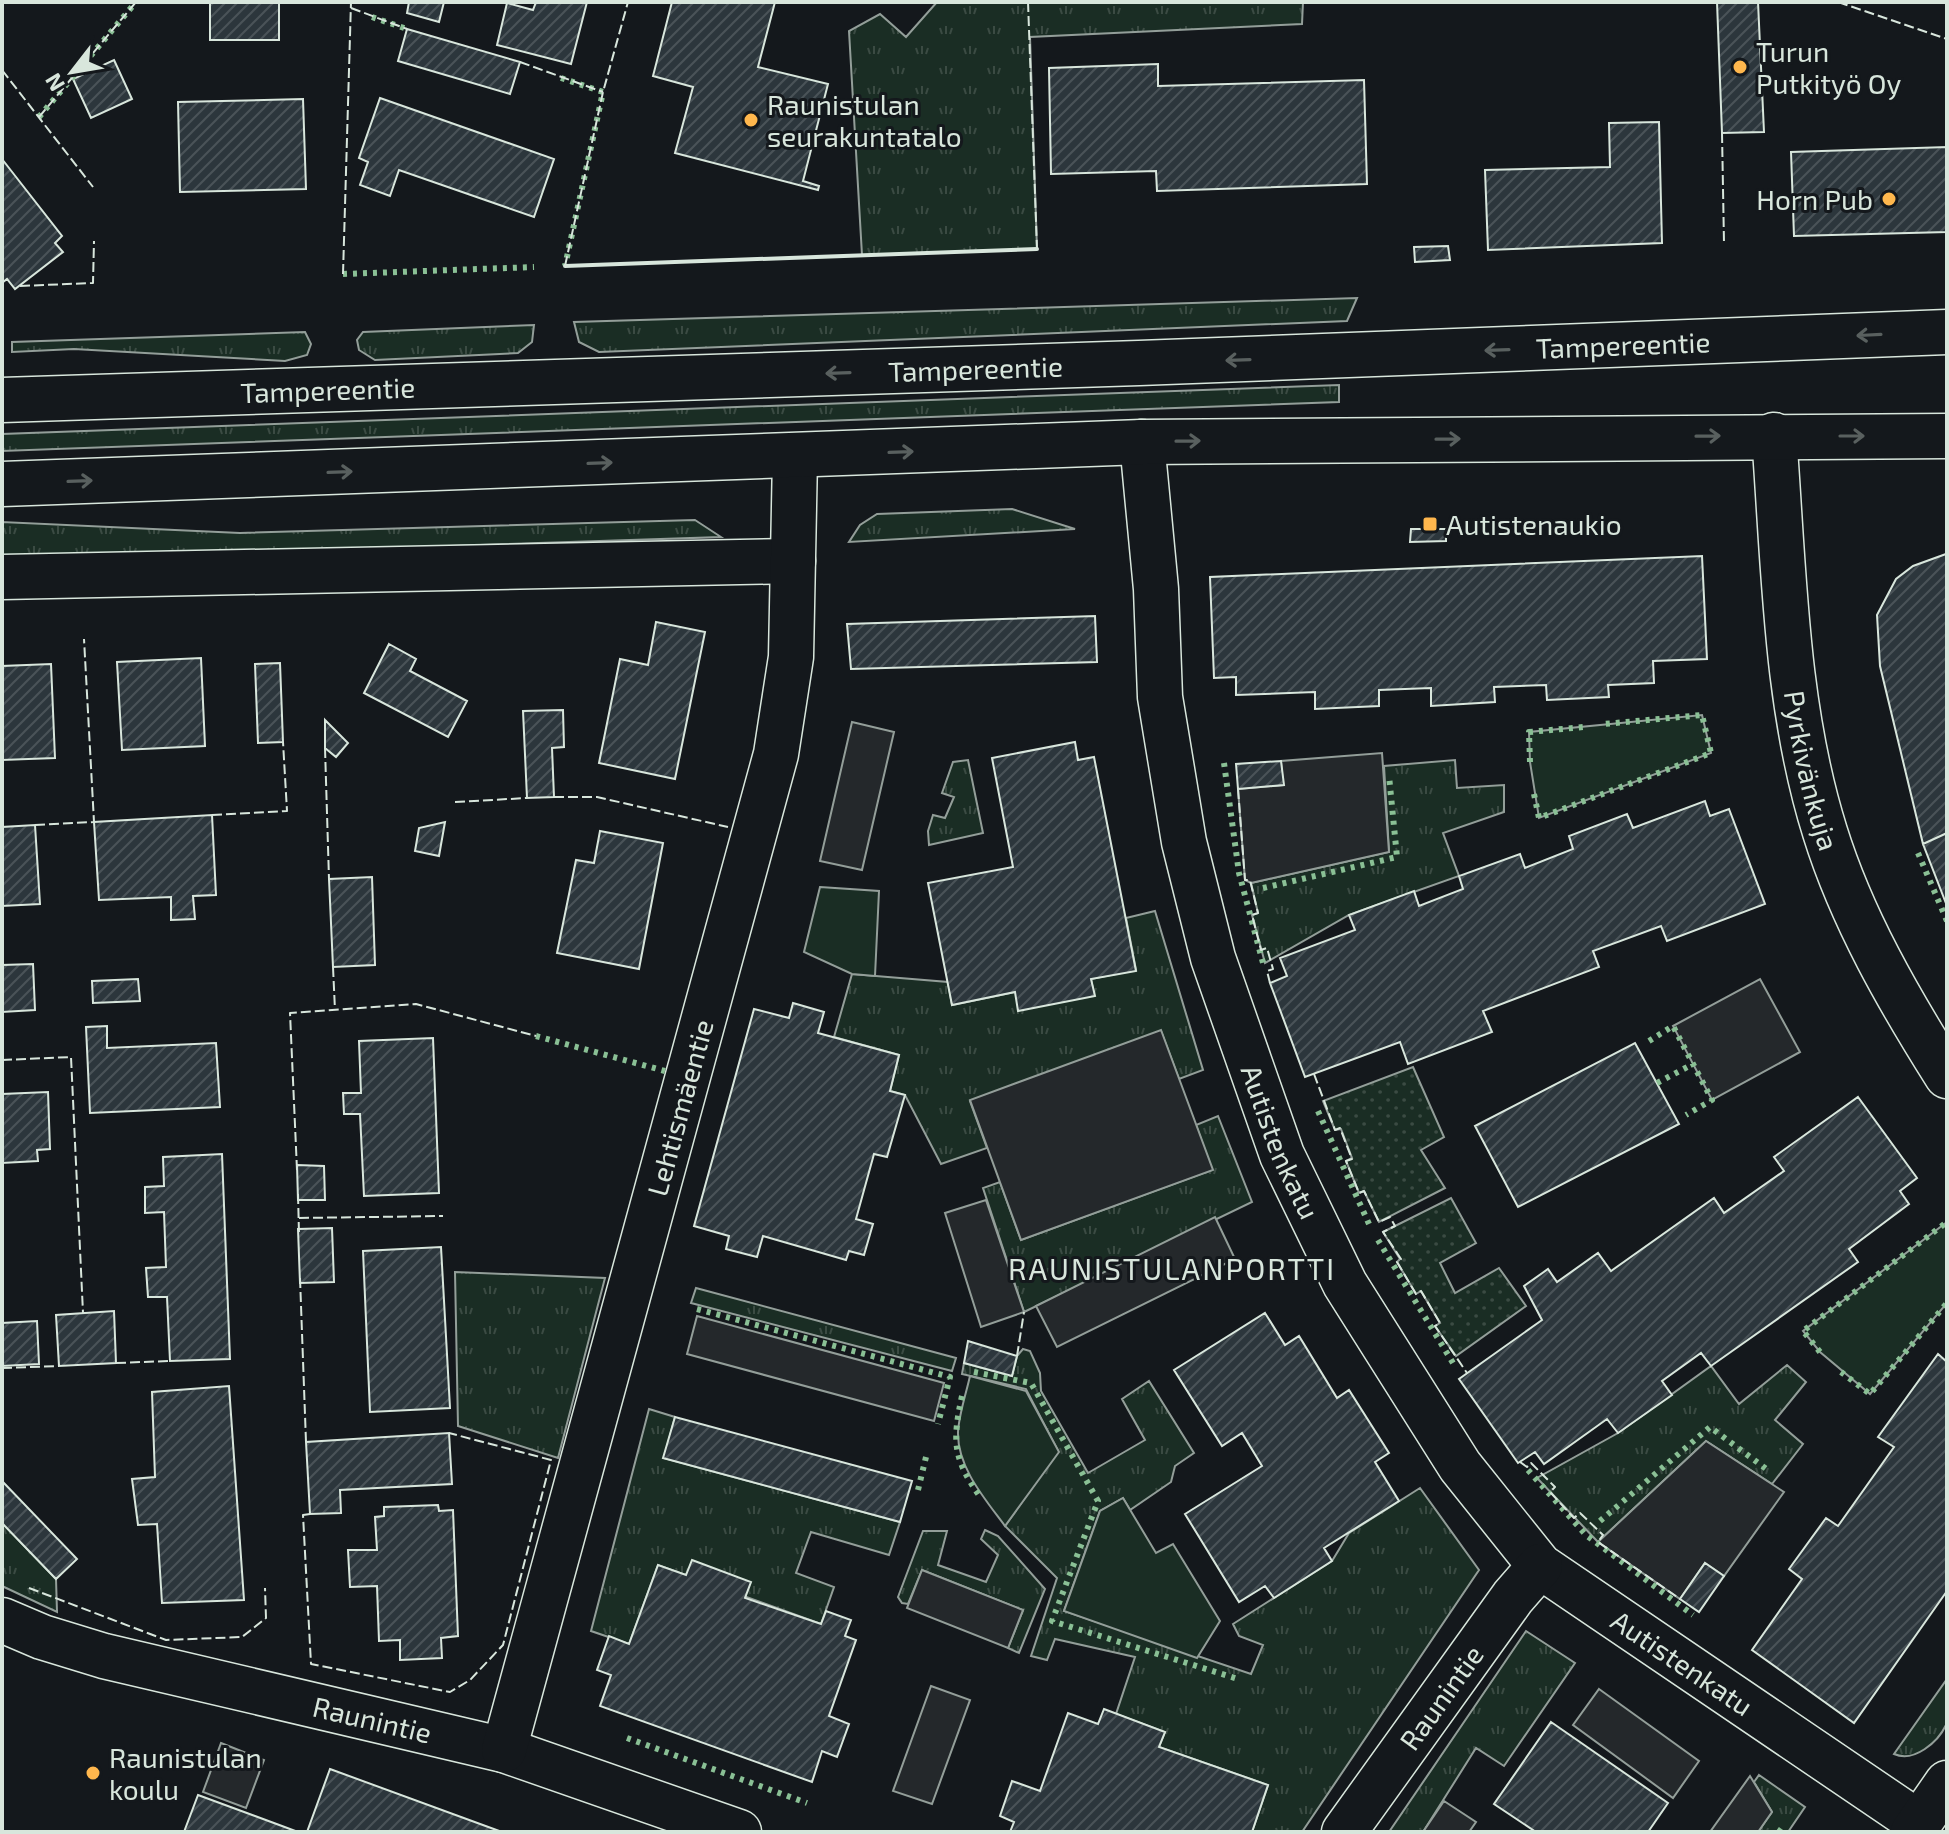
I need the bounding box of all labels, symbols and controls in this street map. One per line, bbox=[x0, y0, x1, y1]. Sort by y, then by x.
north arrow bbox=[32, 32, 112, 112]
place label: Turun Putkityö Oy bbox=[1756, 34, 1902, 100]
marker: Turun Putkityö Oy bbox=[1731, 58, 1749, 76]
text: N bbox=[39, 69, 69, 96]
place label: Raunistulan seurakuntatalo bbox=[767, 87, 962, 153]
marker: Raunistulan seurakuntatalo bbox=[742, 111, 760, 129]
place label: Horn Pub bbox=[1756, 182, 1873, 216]
marker: Horn Pub bbox=[1880, 190, 1898, 208]
street label: Tampereentie bbox=[1535, 324, 1711, 365]
one-way arrow bbox=[1856, 328, 1883, 343]
one-way arrow bbox=[1484, 343, 1511, 358]
street label: Tampereentie bbox=[888, 348, 1063, 388]
one-way arrow bbox=[1225, 352, 1252, 367]
one-way arrow bbox=[825, 365, 852, 380]
street label: Tampereentie bbox=[240, 370, 416, 409]
one-way arrow bbox=[1694, 428, 1721, 444]
one-way arrow bbox=[1838, 428, 1865, 444]
one-way arrow bbox=[1434, 431, 1461, 446]
one-way arrow bbox=[1174, 433, 1201, 449]
one-way arrow bbox=[887, 444, 914, 459]
one-way arrow bbox=[586, 456, 613, 471]
one-way arrow bbox=[326, 465, 353, 480]
one-way arrow bbox=[66, 474, 93, 489]
place label: Autistenaukio bbox=[1446, 507, 1622, 541]
marker: Autistenaukio bbox=[1421, 515, 1439, 533]
street label: Pyrkivänkuja bbox=[1778, 688, 1847, 855]
street label: Lehtismäentie bbox=[639, 1016, 720, 1200]
street label: Autistenkatu bbox=[1235, 1060, 1327, 1224]
district label: RAUNISTULANPORTTI bbox=[1008, 1250, 1336, 1286]
street label: Autistenkatu bbox=[1605, 1603, 1760, 1723]
street label: Raunintie bbox=[1392, 1638, 1490, 1756]
street label: Raunintie bbox=[310, 1689, 435, 1749]
place label: Raunistulan koulu bbox=[109, 1740, 262, 1806]
marker: Raunistulan koulu bbox=[84, 1764, 102, 1782]

